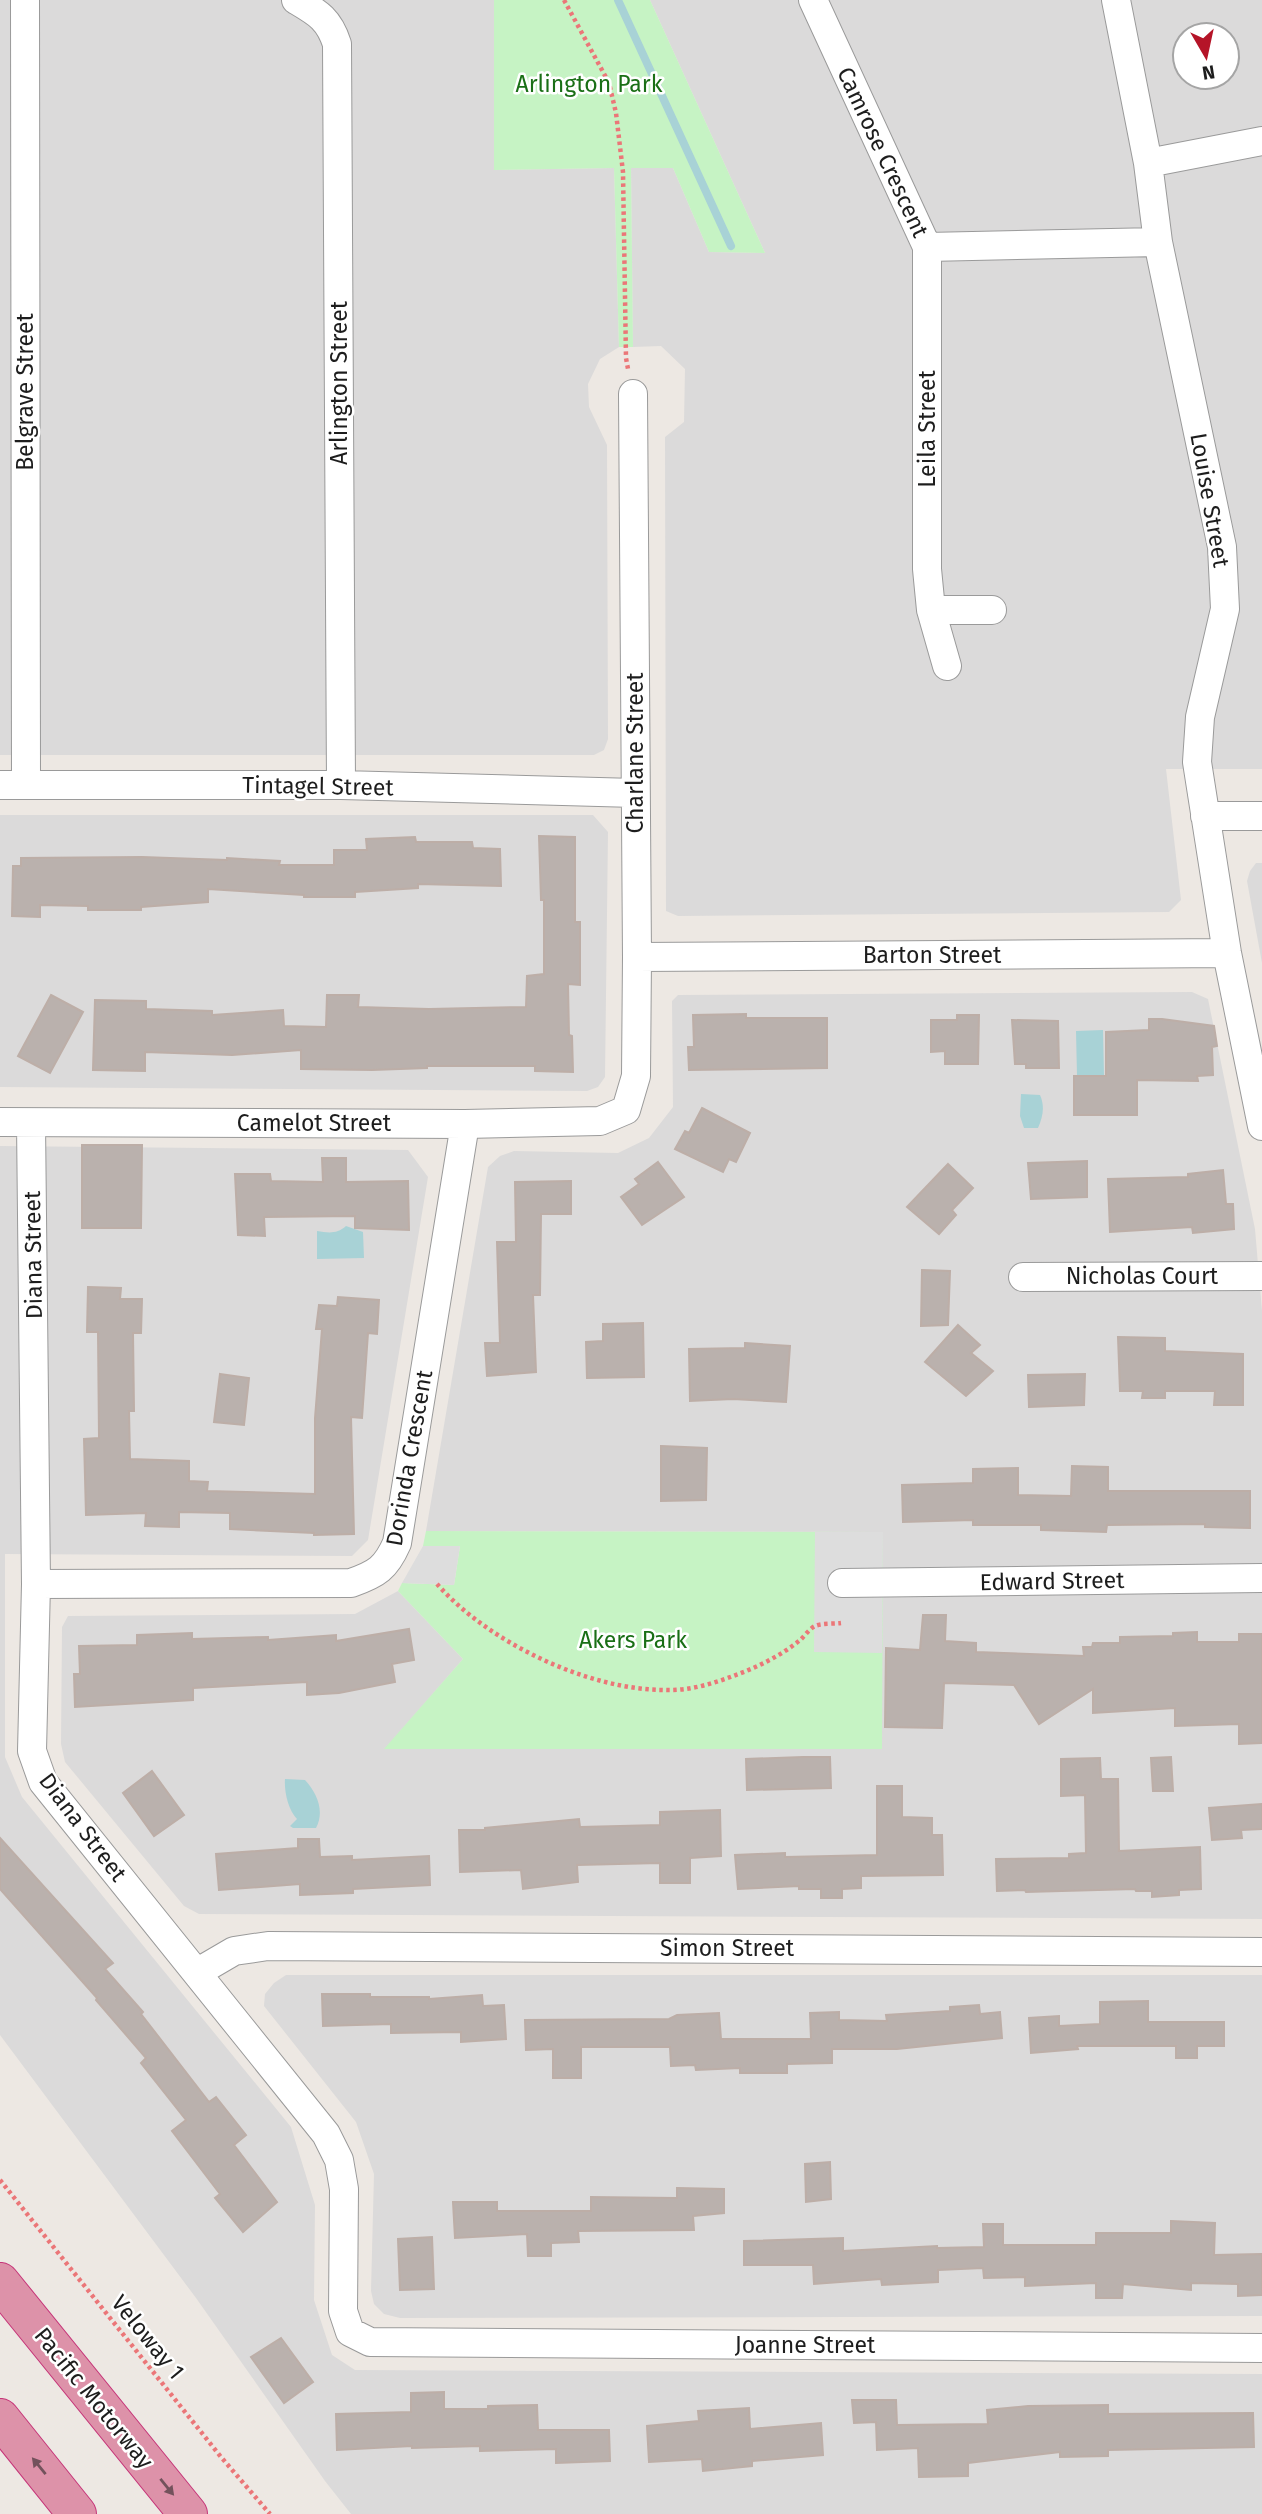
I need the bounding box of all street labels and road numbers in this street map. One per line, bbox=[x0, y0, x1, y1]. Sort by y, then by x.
street label: Camrose Crescent bbox=[831, 62, 935, 242]
street label: Arlington Street bbox=[325, 300, 353, 465]
street label: Belgrave Street bbox=[11, 312, 39, 471]
street label: Leila Street bbox=[913, 370, 941, 488]
street label: Louise Street bbox=[1184, 431, 1236, 570]
street label: Charlane Street bbox=[621, 672, 649, 834]
street label: Tintagel Street bbox=[242, 771, 395, 801]
street label: Barton Street bbox=[863, 941, 1002, 969]
street label: Camelot Street bbox=[237, 1109, 392, 1137]
street label: Diana Street bbox=[18, 1190, 48, 1319]
street label: Nicholas Court bbox=[1066, 1262, 1219, 1290]
street label: Dorinda Crescent bbox=[380, 1367, 438, 1548]
street label: Edward Street bbox=[979, 1566, 1125, 1596]
street label: Diana Street bbox=[33, 1767, 133, 1887]
street label: Simon Street bbox=[660, 1934, 795, 1962]
street label: Veloway 1 bbox=[105, 2289, 191, 2385]
street label: Pacific Motorway bbox=[28, 2322, 160, 2475]
street label: Joanne Street bbox=[735, 2331, 876, 2359]

